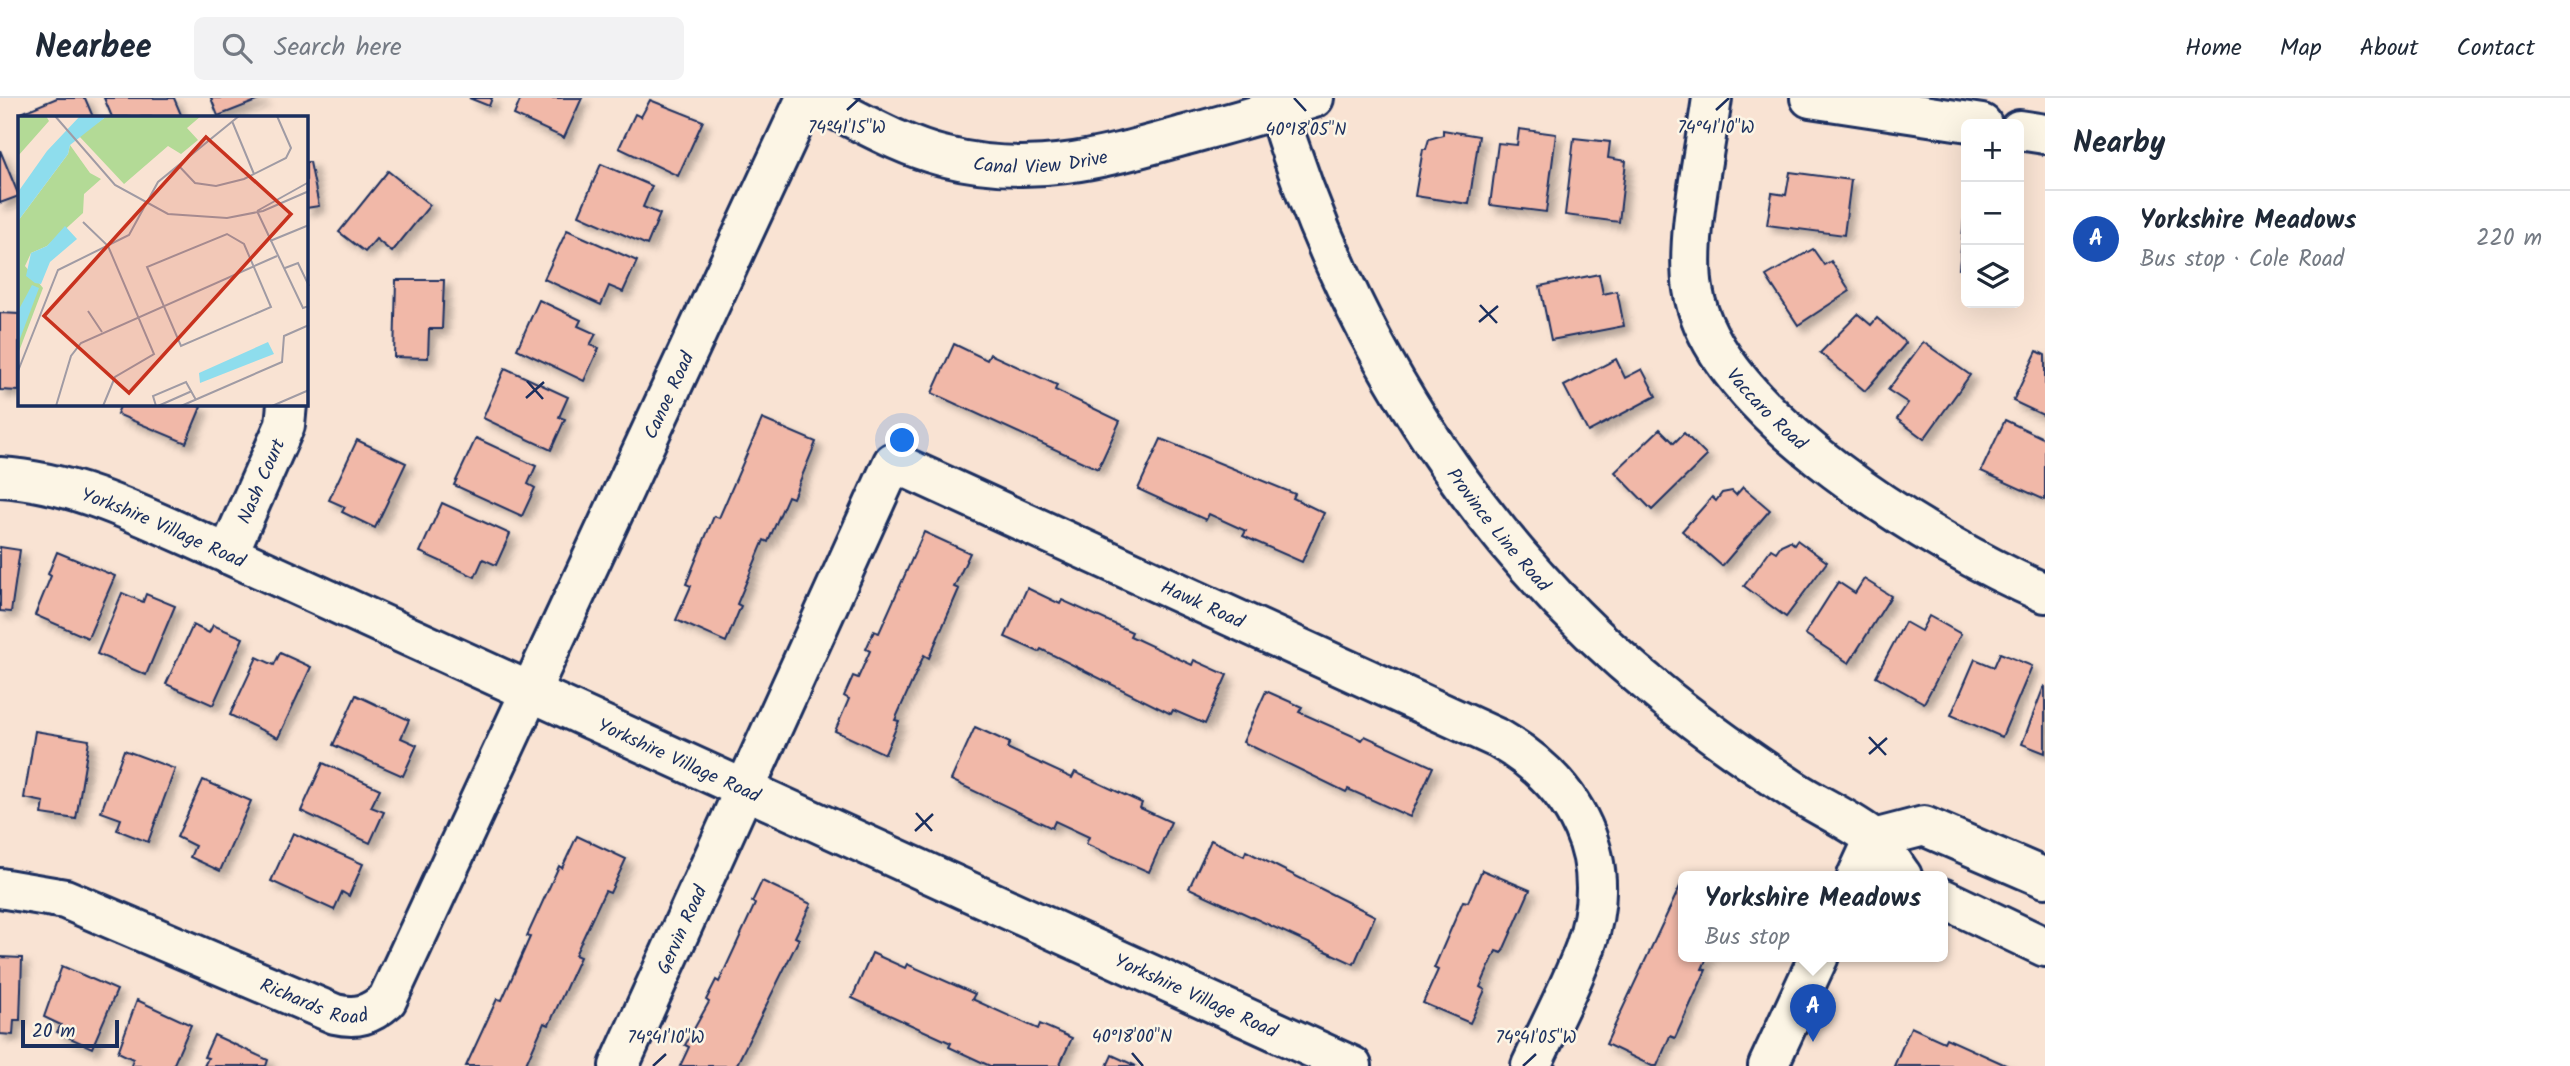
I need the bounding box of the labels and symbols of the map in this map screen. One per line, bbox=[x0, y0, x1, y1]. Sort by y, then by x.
text: 74°41'15"W bbox=[808, 114, 886, 143]
text: 74°41'10"W bbox=[1677, 114, 1755, 143]
inset map bbox=[18, 116, 308, 406]
text: 40°18'05"N bbox=[1266, 116, 1346, 145]
street label: Canal View Drive bbox=[971, 143, 1111, 183]
street label: Canoe Road bbox=[637, 347, 703, 445]
street label: Vaccaro Road bbox=[1718, 362, 1814, 459]
your location bbox=[885, 423, 919, 457]
street label: Nash Court bbox=[230, 434, 294, 529]
street label: Province Line Road bbox=[1438, 462, 1557, 600]
street label: Yorkshire Village Road bbox=[77, 481, 250, 577]
street label: Hawk Road bbox=[1155, 573, 1249, 638]
street label: Yorkshire Village Road bbox=[592, 711, 765, 812]
street label: Gervin Road bbox=[650, 880, 716, 980]
street label: Yorkshire Village Road bbox=[1109, 947, 1282, 1047]
street label: Richards Road bbox=[255, 971, 373, 1033]
pin: A bbox=[1790, 984, 1836, 1042]
scale bar bbox=[21, 1017, 119, 1049]
text: 40°18'00"N bbox=[1092, 1023, 1172, 1052]
text: 74°41'10"W bbox=[627, 1024, 705, 1053]
text: 74°41'05"W bbox=[1495, 1024, 1577, 1053]

